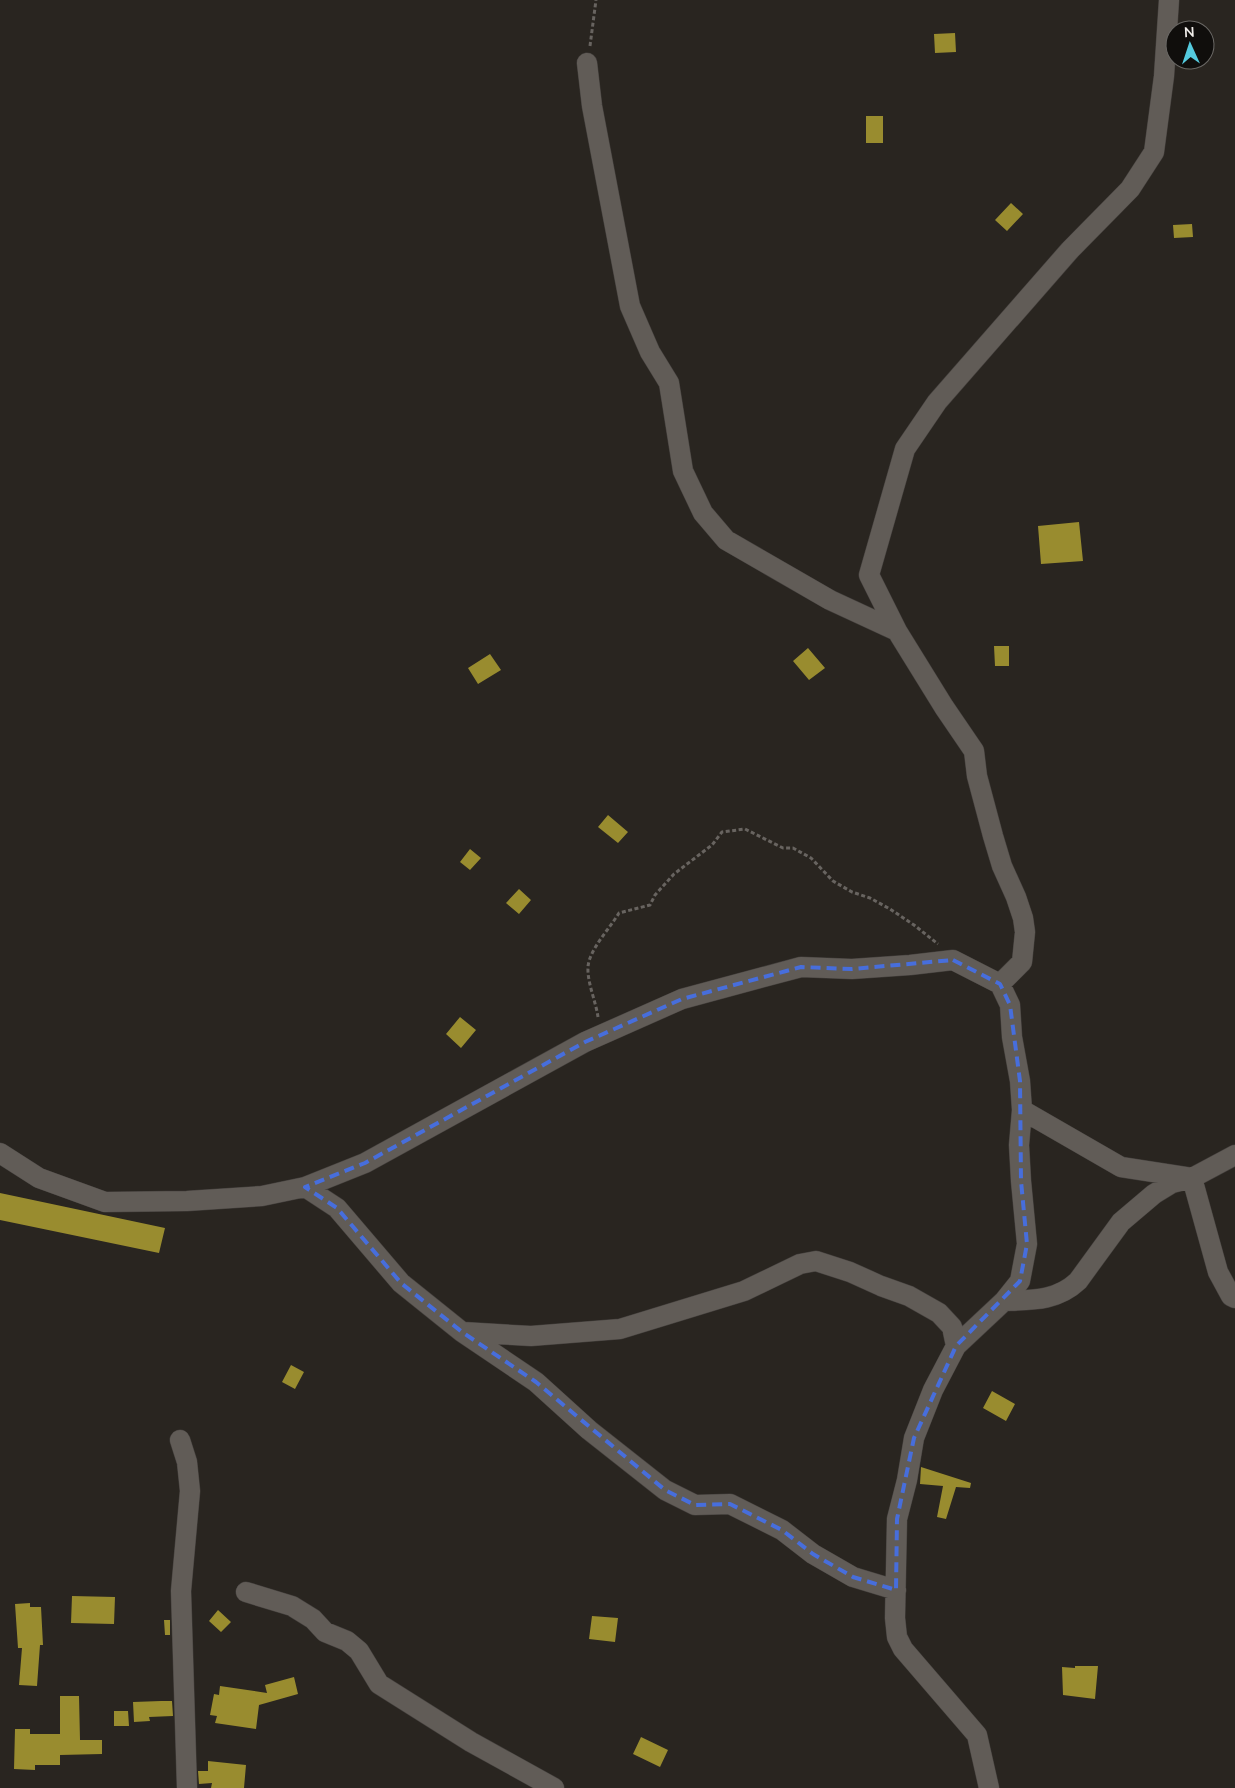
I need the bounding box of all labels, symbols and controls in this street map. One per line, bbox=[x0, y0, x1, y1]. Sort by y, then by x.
north arrow bbox=[1165, 20, 1215, 70]
text: N bbox=[1184, 23, 1195, 41]

